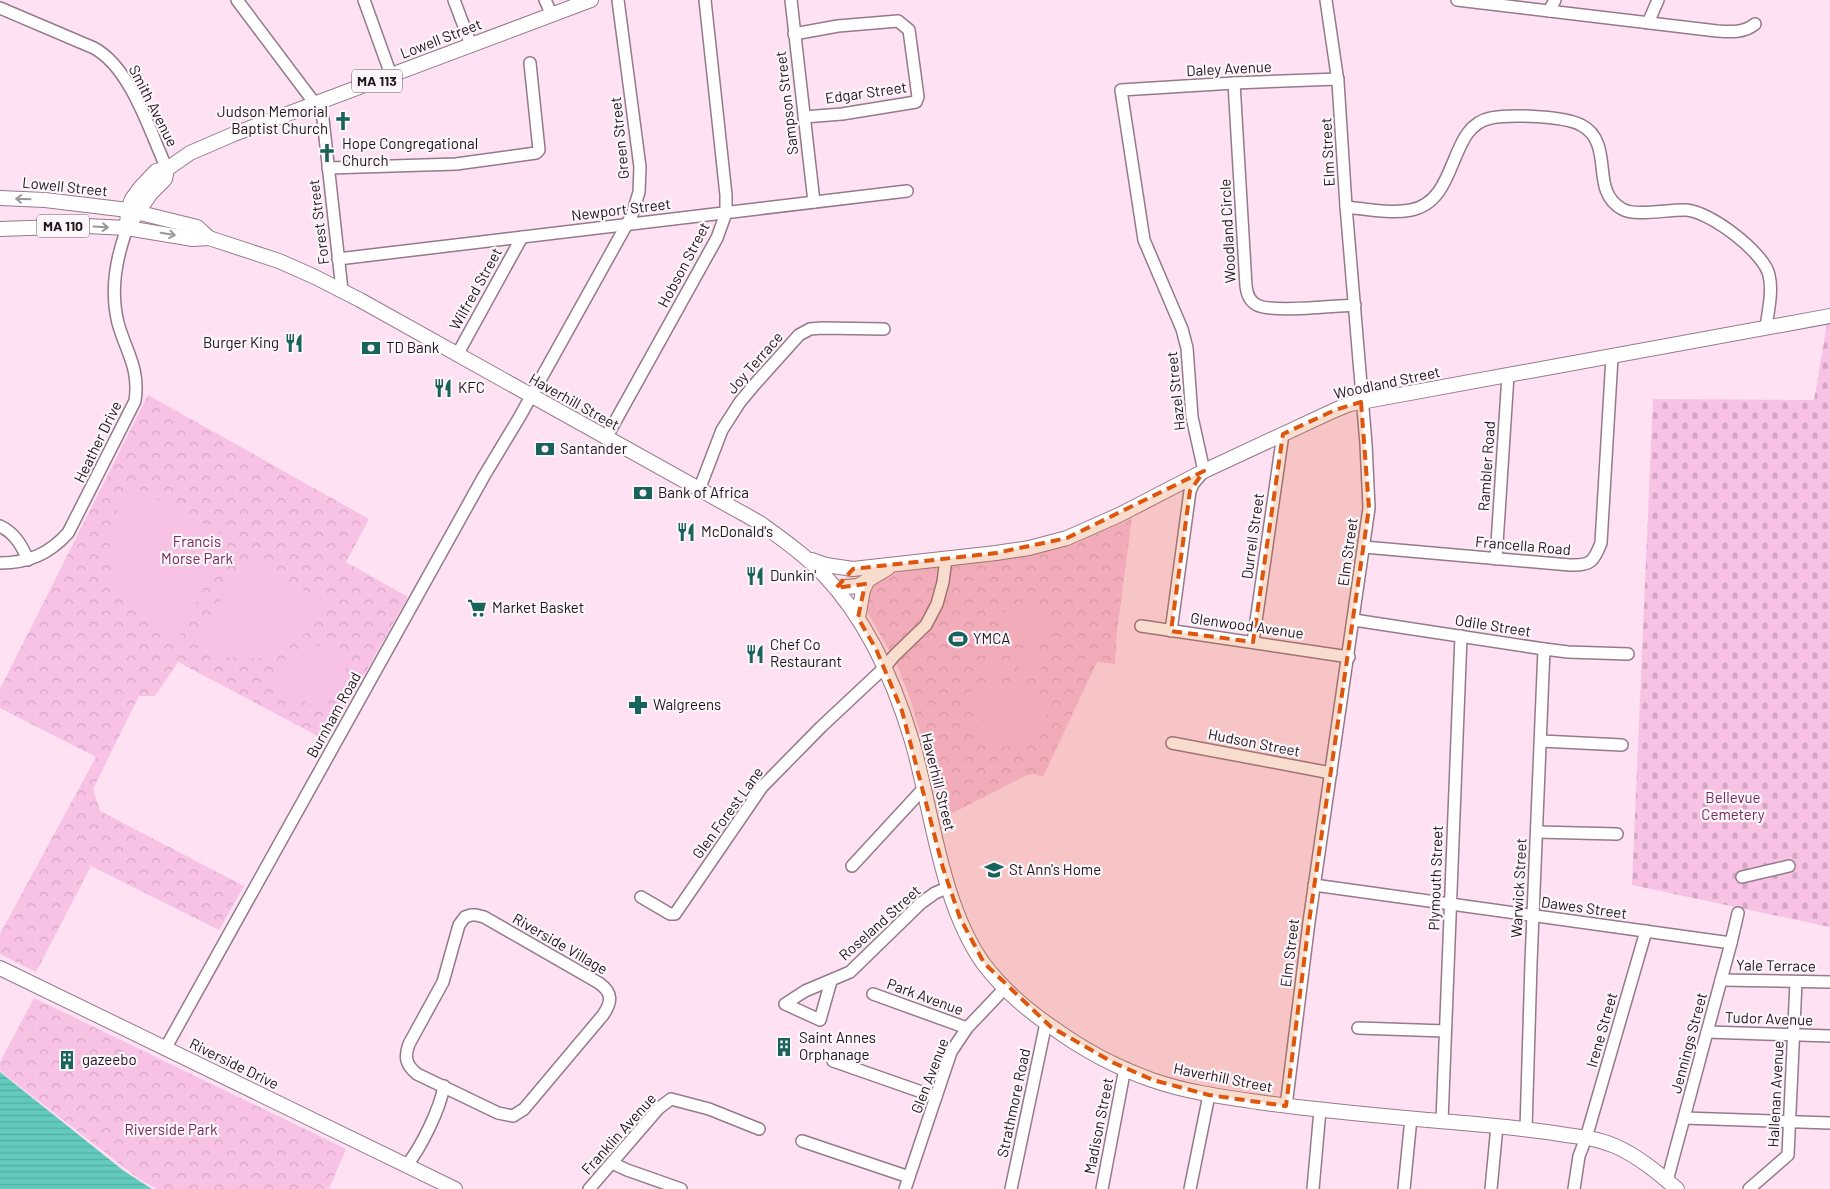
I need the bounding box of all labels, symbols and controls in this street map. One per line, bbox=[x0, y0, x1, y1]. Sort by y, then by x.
street label: Lowell Street bbox=[397, 14, 484, 62]
street label: Sampson Street bbox=[771, 50, 801, 156]
street label: Daley Avenue bbox=[1186, 57, 1272, 79]
street label: Smith Avenue bbox=[126, 62, 182, 149]
road number: MA 113 bbox=[352, 70, 402, 92]
street label: Edgar Street bbox=[824, 77, 908, 107]
street label: Green Street bbox=[606, 96, 632, 180]
place label: Judson Memorial Baptist Church bbox=[217, 102, 328, 137]
church icon: Judson Memorial Baptist Church bbox=[332, 110, 354, 132]
street label: Elm Street bbox=[1316, 117, 1338, 187]
place label: Hope Congregational Church bbox=[342, 134, 478, 169]
church icon: Hope Congregational Church bbox=[316, 142, 338, 164]
street label: Lowell Street bbox=[21, 173, 109, 199]
street label: Forest Street bbox=[304, 178, 332, 266]
street label: Woodland Circle bbox=[1215, 178, 1239, 284]
one-way arrow bbox=[15, 194, 31, 203]
street label: Newport Street bbox=[570, 194, 672, 224]
road number: MA 110 bbox=[37, 215, 89, 238]
street label: Hobson Street bbox=[653, 219, 713, 310]
one-way arrow bbox=[93, 222, 109, 231]
one-way arrow bbox=[159, 230, 175, 240]
street label: Wilfred Street bbox=[445, 244, 505, 333]
street label: Joy Terrace bbox=[722, 328, 786, 397]
restaurant icon: Burger King bbox=[283, 332, 305, 354]
place label: Burger King bbox=[203, 333, 279, 351]
bank icon: TD Bank bbox=[360, 337, 382, 359]
place label: TD Bank bbox=[386, 338, 440, 356]
street label: Hazel Street bbox=[1162, 351, 1188, 432]
street label: Woodland Street bbox=[1332, 362, 1442, 402]
street label: Haverhill Street bbox=[526, 369, 623, 433]
restaurant icon: KFC bbox=[432, 377, 454, 399]
place label: KFC bbox=[458, 378, 485, 396]
street label: Heather Drive bbox=[70, 398, 125, 485]
street label: Rambler Road bbox=[1474, 420, 1498, 512]
bank icon: Santander bbox=[534, 438, 556, 460]
place label: Santander bbox=[560, 439, 628, 457]
bank icon: Bank of Africa bbox=[632, 482, 654, 504]
place label: Bank of Africa bbox=[658, 483, 749, 501]
street label: Durrell Street bbox=[1237, 492, 1267, 580]
street label: Elm Street bbox=[1333, 516, 1361, 587]
restaurant icon: McDonald's bbox=[675, 521, 697, 543]
place label: McDonald's bbox=[701, 522, 773, 540]
park label: Francis Morse Park bbox=[161, 532, 233, 567]
street label: Francella Road bbox=[1475, 532, 1572, 558]
restaurant icon: Dunkin' bbox=[744, 565, 766, 587]
place label: Dunkin' bbox=[770, 566, 816, 584]
supermarket icon: Market Basket bbox=[466, 597, 488, 619]
place label: Market Basket bbox=[492, 598, 584, 616]
street label: Glenwood Avenue bbox=[1189, 608, 1305, 642]
street label: Odile Street bbox=[1454, 610, 1532, 640]
sports icon: YMCA bbox=[947, 628, 969, 650]
place label: YMCA bbox=[973, 629, 1010, 647]
place label: Chef Co Restaurant bbox=[770, 635, 842, 670]
restaurant icon: Chef Co Restaurant bbox=[744, 643, 766, 665]
street label: Burnham Road bbox=[302, 669, 364, 760]
pharmacy icon: Walgreens bbox=[627, 694, 649, 716]
place label: Walgreens bbox=[653, 695, 721, 713]
street label: Hudson Street bbox=[1207, 724, 1302, 760]
street label: Haverhill Street bbox=[918, 731, 960, 833]
street label: Glen Forest Lane bbox=[688, 763, 766, 862]
park label: Bellevue Cemetery bbox=[1701, 788, 1765, 823]
street label: Plymouth Street bbox=[1424, 825, 1446, 931]
street label: Warwick Street bbox=[1506, 838, 1530, 938]
school or university icon: St Ann's Home bbox=[983, 859, 1005, 881]
place label: St Ann's Home bbox=[1009, 860, 1101, 878]
street label: Roseland Street bbox=[835, 881, 924, 964]
street label: Dawes Street bbox=[1540, 892, 1628, 922]
street label: Riverside Village bbox=[510, 909, 611, 978]
street label: Elm Street bbox=[1276, 918, 1302, 988]
street label: Yale Terrace bbox=[1736, 955, 1816, 975]
street label: Park Avenue bbox=[885, 974, 966, 1018]
street label: Irene Street bbox=[1582, 990, 1620, 1069]
street label: Jennings Street bbox=[1666, 990, 1710, 1095]
street label: Tudor Avenue bbox=[1725, 1007, 1814, 1029]
place label: Saint Annes Orphanage bbox=[799, 1028, 876, 1063]
street label: Riverside Drive bbox=[187, 1034, 282, 1092]
street label: Glen Avenue bbox=[906, 1035, 952, 1116]
building icon: Saint Annes Orphanage bbox=[773, 1036, 795, 1058]
street label: Hallenan Avenue bbox=[1763, 1040, 1787, 1148]
street label: Strathmore Road bbox=[993, 1047, 1033, 1159]
building icon: gazeebo bbox=[56, 1049, 78, 1071]
place label: gazeebo bbox=[82, 1050, 137, 1068]
street label: Haverhill Street bbox=[1172, 1059, 1274, 1095]
street label: Madison Street bbox=[1080, 1076, 1116, 1176]
street label: Franklin Avenue bbox=[577, 1089, 659, 1178]
park label: Riverside Park bbox=[125, 1120, 218, 1138]

